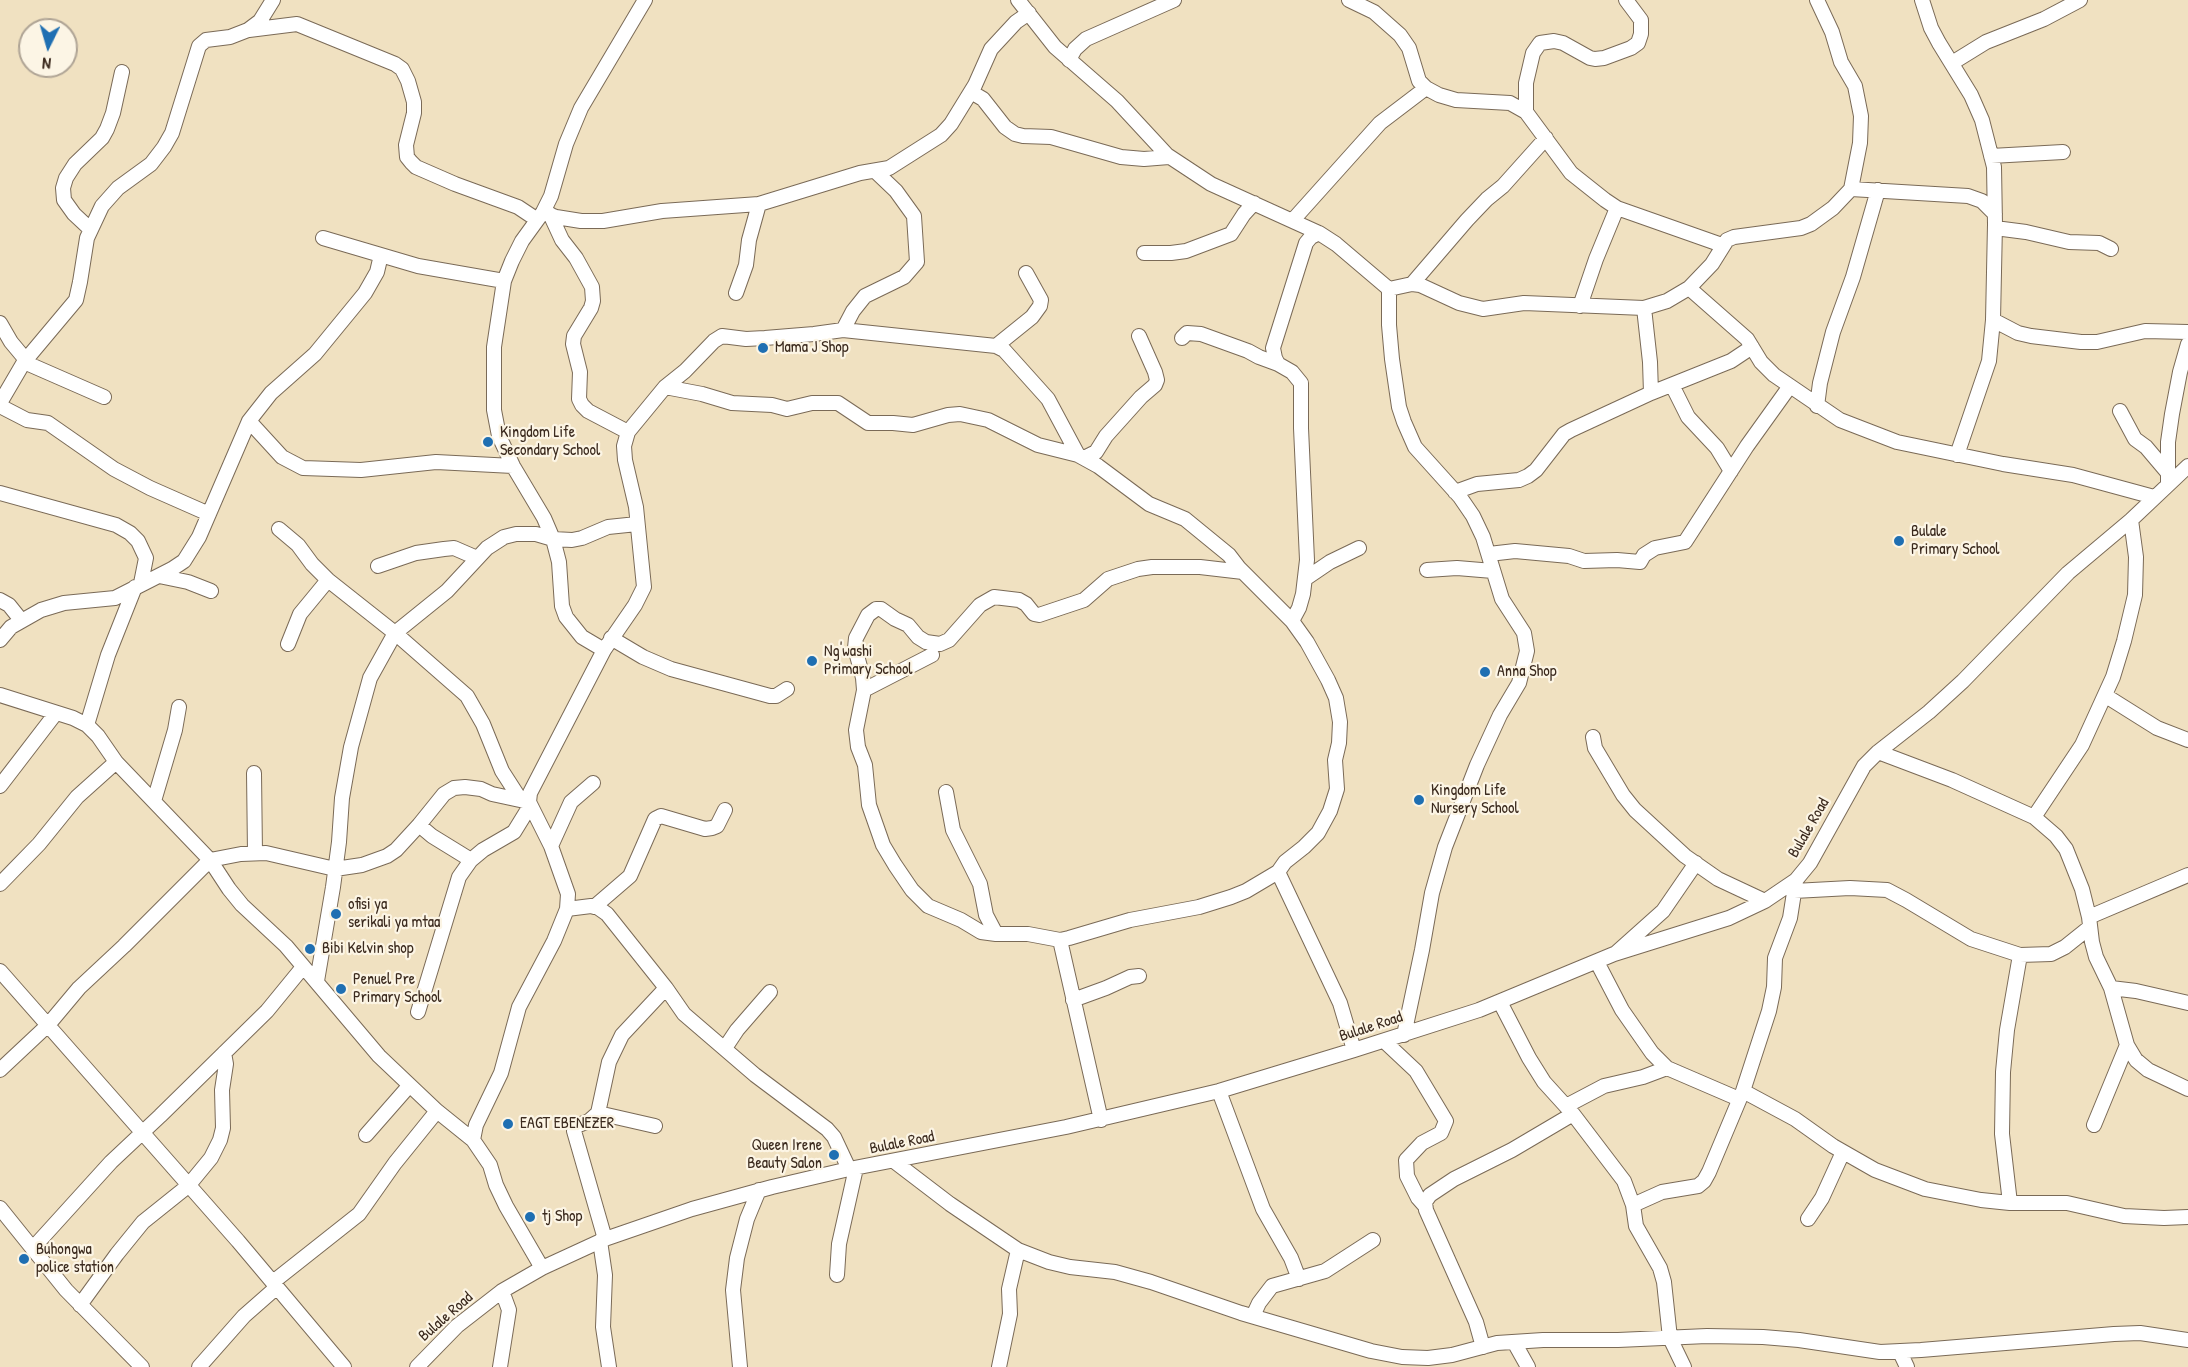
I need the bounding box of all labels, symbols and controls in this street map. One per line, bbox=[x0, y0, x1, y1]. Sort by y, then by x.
north arrow bbox=[18, 18, 78, 78]
text: N bbox=[41, 53, 52, 75]
place label: Mama J Shop bbox=[775, 338, 849, 358]
marker: Mama J Shop bbox=[756, 341, 770, 355]
place label: Kingdom Life Secondary School bbox=[500, 423, 600, 461]
marker: Kingdom Life Secondary School bbox=[481, 435, 495, 449]
place label: Bulale Primary School bbox=[1911, 522, 2000, 560]
marker: Bulale Primary School bbox=[1892, 534, 1906, 548]
place label: Ng'washi Primary School bbox=[824, 642, 913, 680]
marker: Ng'washi Primary School bbox=[805, 654, 819, 668]
place label: Anna Shop bbox=[1497, 662, 1557, 682]
marker: Anna Shop bbox=[1478, 665, 1492, 679]
place label: Kingdom Life Nursery School bbox=[1431, 781, 1519, 819]
marker: Kingdom Life Nursery School bbox=[1412, 793, 1426, 807]
street label: Bulale Road bbox=[1784, 795, 1834, 861]
place label: ofisi ya serikali ya mtaa bbox=[348, 895, 440, 933]
marker: ofisi ya serikali ya mtaa bbox=[329, 907, 343, 921]
place label: Bibi Kelvin shop bbox=[322, 939, 414, 959]
marker: Bibi Kelvin shop bbox=[303, 942, 317, 956]
place label: Penuel Pre Primary School bbox=[353, 970, 442, 1008]
marker: Penuel Pre Primary School bbox=[334, 982, 348, 996]
street label: Bulale Road bbox=[1337, 1008, 1405, 1046]
place label: EAGT EBENEZER bbox=[520, 1114, 614, 1134]
marker: EAGT EBENEZER bbox=[501, 1117, 515, 1131]
street label: Bulale Road bbox=[868, 1127, 936, 1159]
place label: Queen Irene Beauty Salon bbox=[747, 1136, 822, 1174]
marker: Queen Irene Beauty Salon bbox=[827, 1148, 841, 1162]
place label: tj Shop bbox=[542, 1207, 582, 1227]
marker: tj Shop bbox=[523, 1210, 537, 1224]
place label: Buhongwa police station bbox=[36, 1240, 114, 1278]
marker: Buhongwa police station bbox=[17, 1252, 31, 1266]
street label: Bulale Road bbox=[415, 1288, 477, 1346]

